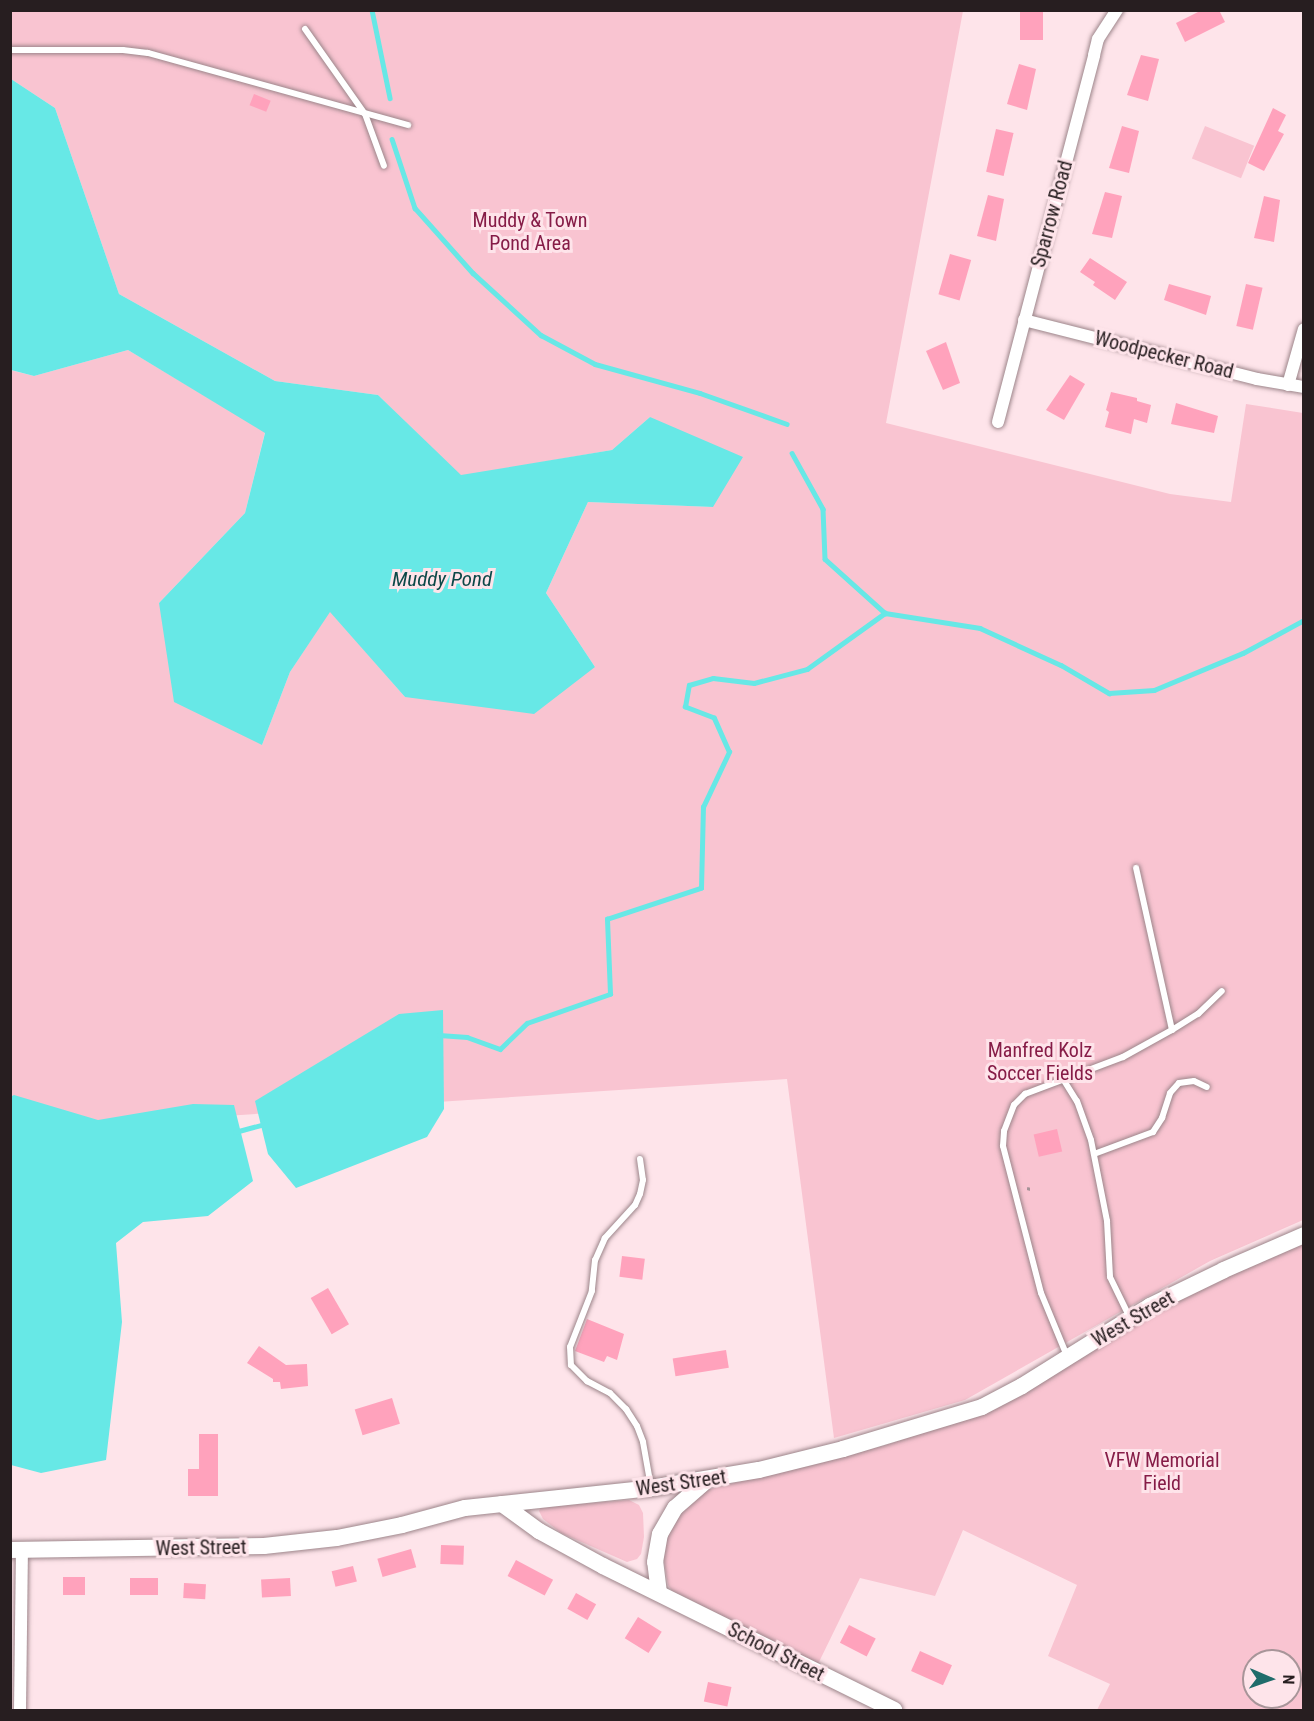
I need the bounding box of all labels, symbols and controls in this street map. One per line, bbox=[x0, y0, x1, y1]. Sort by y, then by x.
street label: Sparrow Road bbox=[1026, 158, 1078, 270]
park label: Muddy & Town Pond Area bbox=[472, 208, 588, 255]
street label: Woodpecker Road bbox=[1092, 326, 1236, 384]
water label: Muddy Pond bbox=[392, 566, 492, 592]
park label: Manfred Kolz Soccer Fields bbox=[987, 1039, 1093, 1086]
street label: West Street bbox=[1088, 1286, 1178, 1352]
park label: VFW Memorial Field bbox=[1104, 1449, 1220, 1496]
street label: West Street bbox=[634, 1465, 728, 1501]
street label: West Street bbox=[155, 1535, 247, 1561]
street label: School Street bbox=[724, 1617, 828, 1687]
north arrow bbox=[1242, 1649, 1302, 1709]
text: N bbox=[1279, 1674, 1298, 1685]

